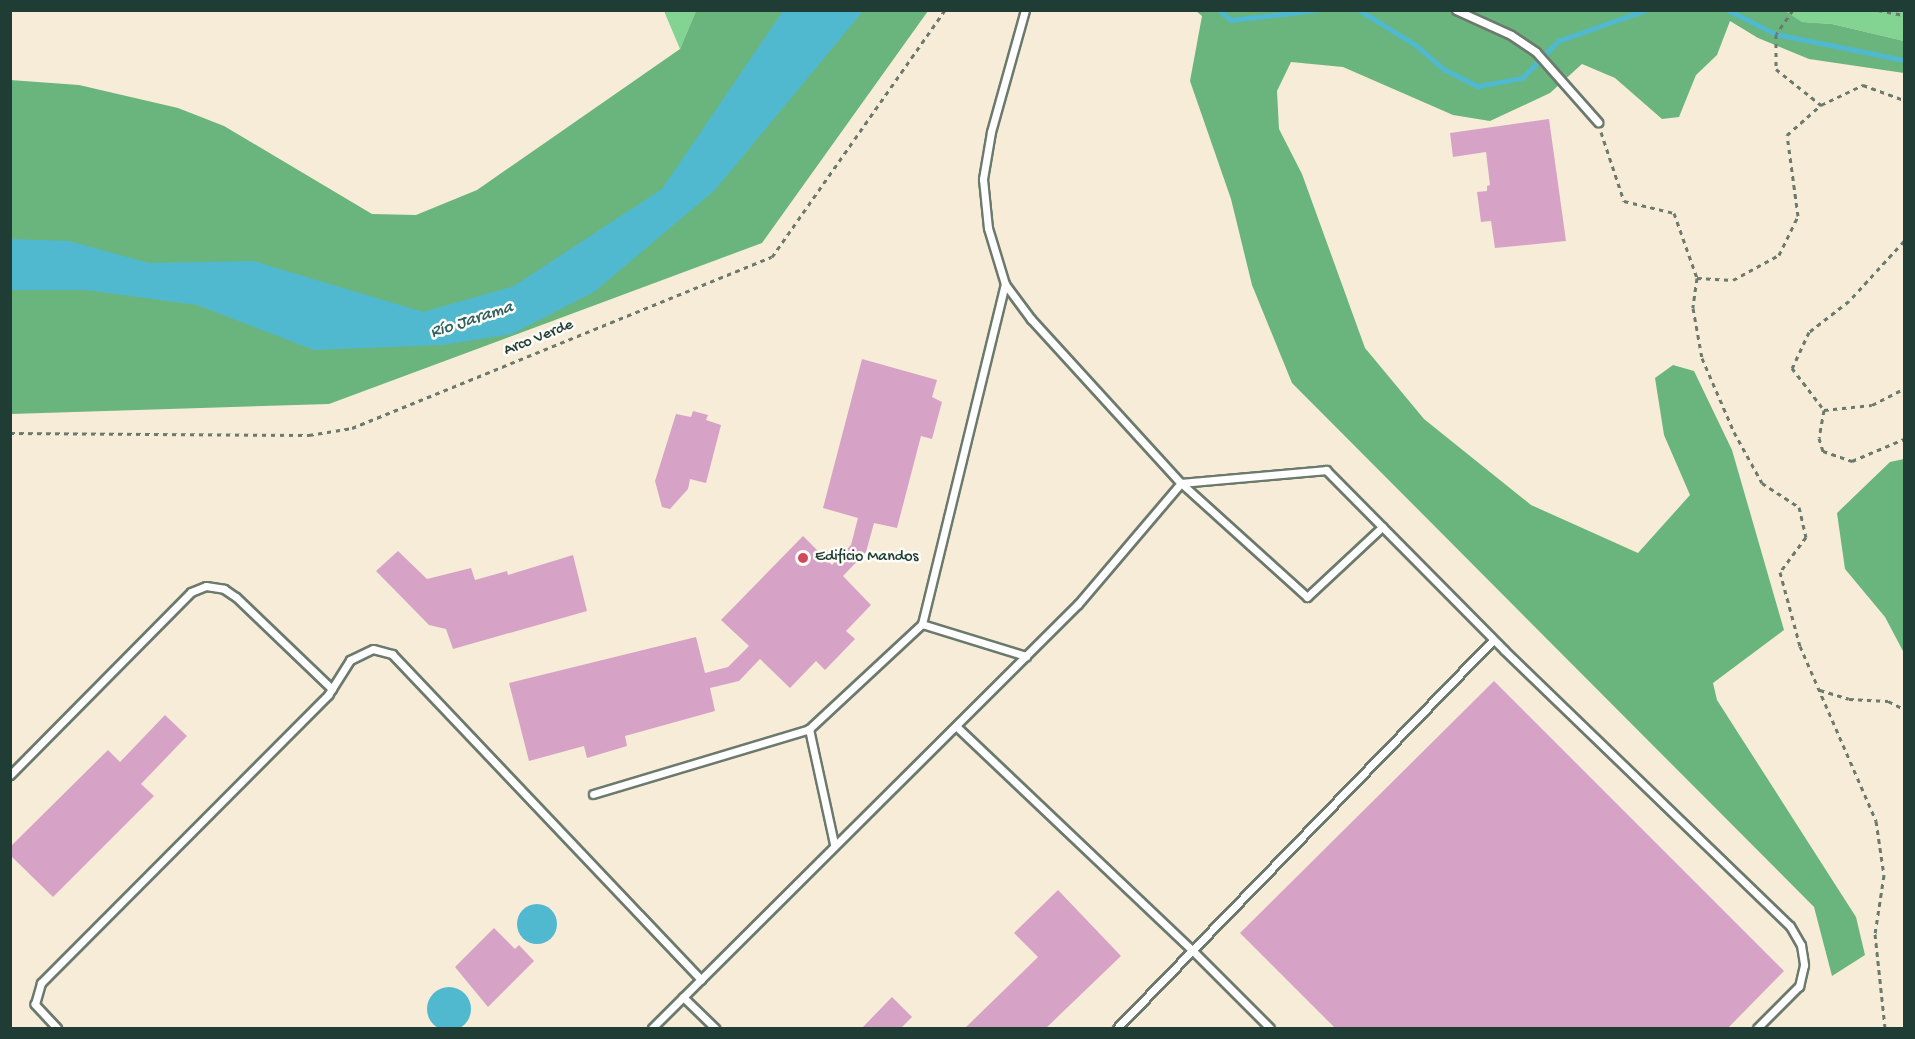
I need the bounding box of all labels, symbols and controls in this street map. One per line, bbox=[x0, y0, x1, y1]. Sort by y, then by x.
water label: Río Jarama bbox=[428, 298, 516, 344]
street label: Arco Verde bbox=[502, 316, 576, 362]
place label: Edificio Mandos bbox=[815, 548, 918, 568]
marker: Edificio Mandos bbox=[796, 551, 810, 565]

